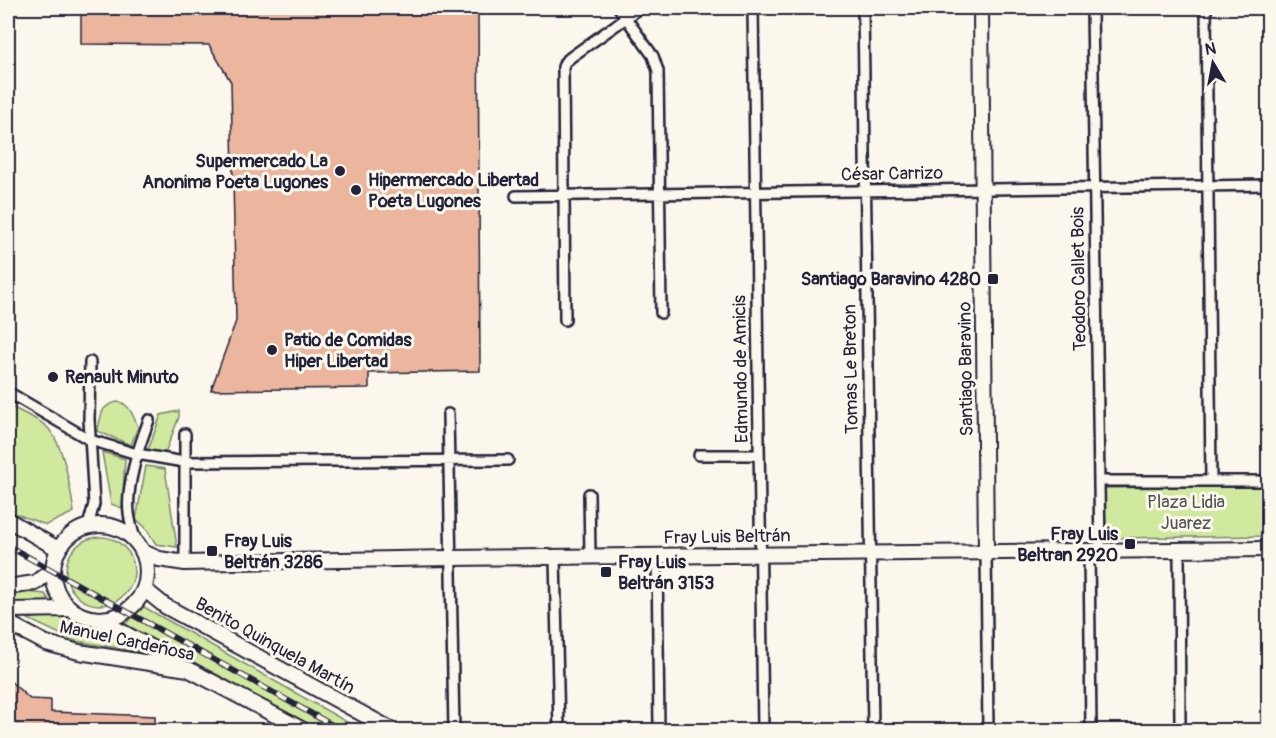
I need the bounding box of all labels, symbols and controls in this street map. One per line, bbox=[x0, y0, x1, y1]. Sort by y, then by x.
north arrow bbox=[1183, 33, 1243, 93]
text: N bbox=[1204, 38, 1218, 60]
place label: Supermercado La Anonima Poeta Lugones bbox=[142, 150, 329, 194]
street label: César Carrizo bbox=[841, 162, 944, 186]
marker: Supermercado La Anonima Poeta Lugones bbox=[333, 164, 347, 178]
place label: Hipermercado Libertad Poeta Lugones bbox=[368, 169, 539, 213]
marker: Hipermercado Libertad Poeta Lugones bbox=[349, 183, 363, 197]
street label: Teodoro Callet Bois bbox=[1066, 207, 1092, 351]
place label: Santiago Baravino 4280 bbox=[801, 268, 981, 291]
marker: Santiago Baravino 4280 bbox=[986, 272, 1000, 286]
street label: Edmundo de Amicis bbox=[728, 295, 754, 443]
street label: Santiago Baravino bbox=[953, 301, 979, 436]
street label: Tomas Le Breton bbox=[838, 304, 864, 434]
place label: Patio de Comidas Hiper Libertad bbox=[284, 329, 412, 373]
marker: Patio de Comidas Hiper Libertad bbox=[265, 343, 279, 357]
place label: Renault Minuto bbox=[65, 366, 179, 389]
marker: Renault Minuto bbox=[46, 370, 60, 384]
park label: Plaza Lidia Juarez bbox=[1147, 491, 1225, 535]
place label: Fray Luis Beltran 2920 bbox=[1017, 523, 1119, 567]
street label: Fray Luis Beltrán bbox=[663, 524, 791, 550]
place label: Fray Luis Beltrán 3286 bbox=[224, 530, 323, 574]
marker: Fray Luis Beltran 2920 bbox=[1123, 537, 1137, 551]
marker: Fray Luis Beltrán 3286 bbox=[205, 544, 219, 558]
place label: Fray Luis Beltrán 3153 bbox=[618, 551, 714, 595]
marker: Fray Luis Beltrán 3153 bbox=[599, 565, 613, 579]
street label: Benito Quinquela Martín bbox=[191, 592, 359, 700]
street label: Manuel Cardeñosa bbox=[58, 616, 196, 666]

